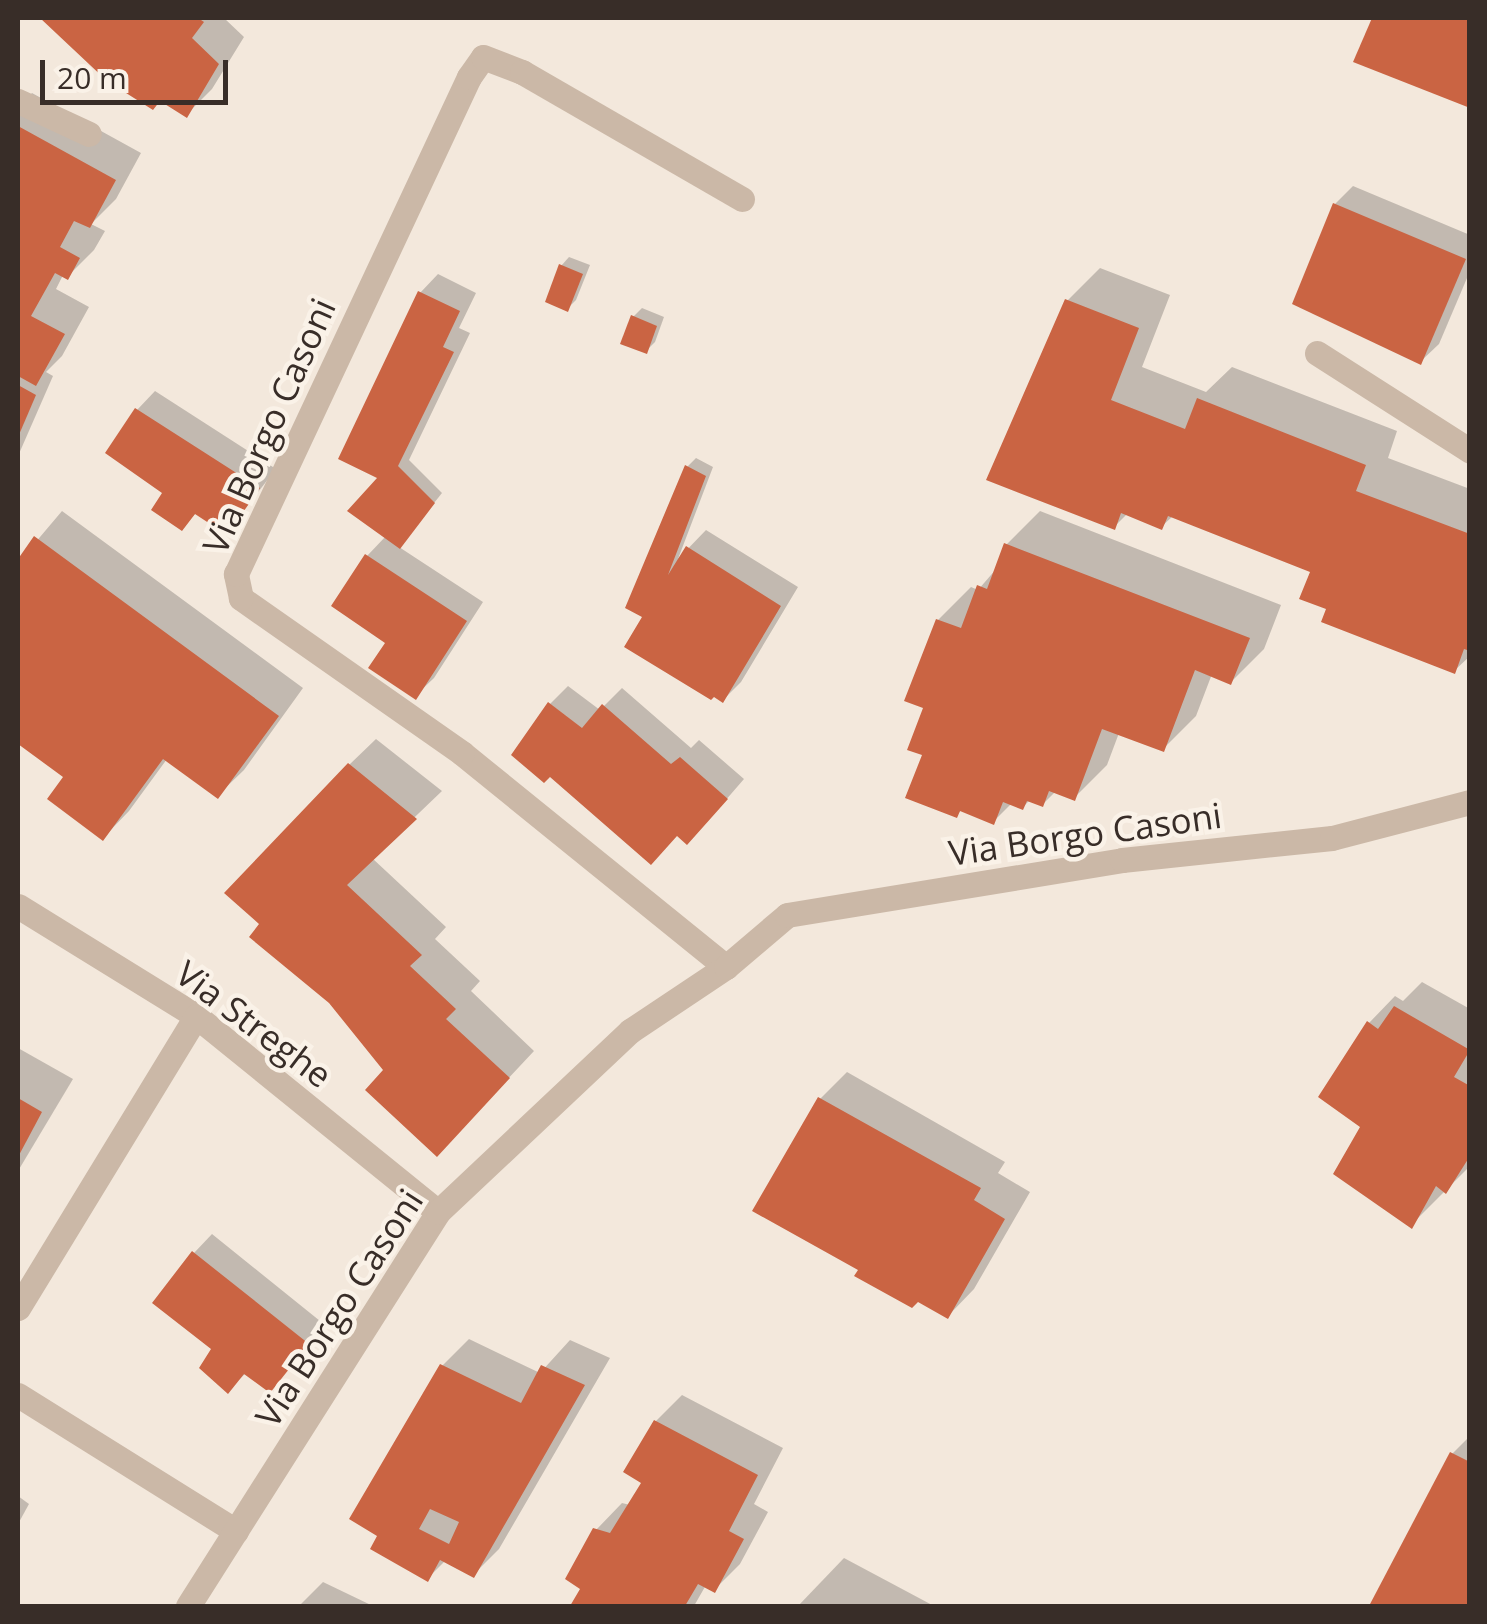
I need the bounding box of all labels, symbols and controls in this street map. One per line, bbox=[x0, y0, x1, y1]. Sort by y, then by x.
scale bar bbox=[45, 40, 232, 102]
text: 20 m bbox=[57, 57, 127, 98]
street label: Via Borgo Casoni bbox=[194, 292, 344, 560]
street label: Via Borgo Casoni bbox=[946, 794, 1224, 874]
street label: Via Streghe bbox=[168, 952, 340, 1096]
street label: Via Borgo Casoni bbox=[247, 1181, 431, 1435]

